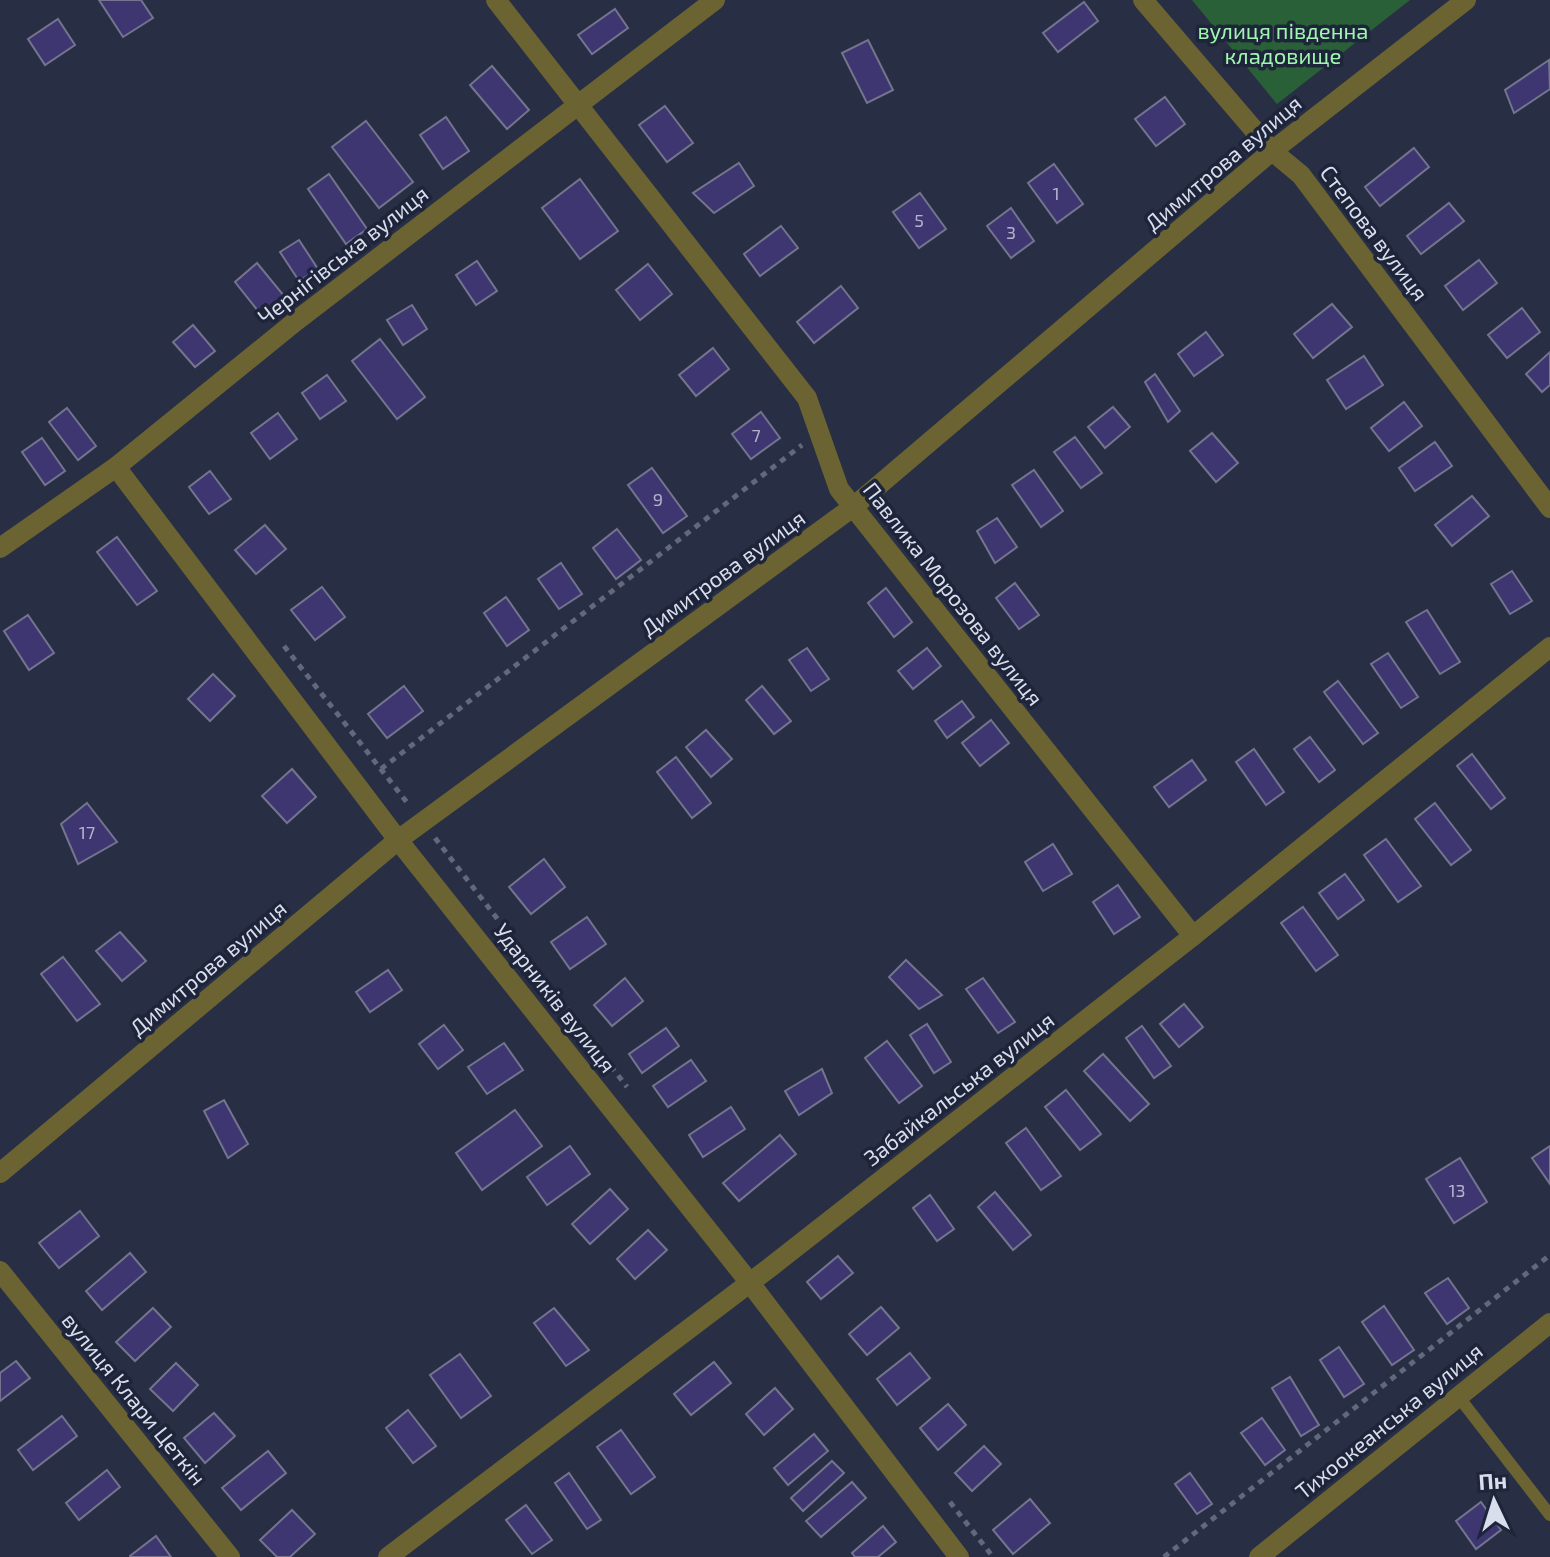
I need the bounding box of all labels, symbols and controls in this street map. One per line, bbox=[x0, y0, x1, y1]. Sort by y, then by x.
park label: вулиця південна кладовище bbox=[1198, 17, 1368, 68]
street label: Димитрова вулиця bbox=[1139, 89, 1307, 236]
street label: Степова вулиця bbox=[1315, 160, 1434, 306]
street label: Чернігівська вулиця bbox=[252, 180, 433, 330]
house number: 1 bbox=[1052, 182, 1060, 204]
house number: 5 bbox=[914, 209, 924, 231]
house number: 3 bbox=[1006, 221, 1016, 243]
house number: 7 bbox=[751, 424, 761, 446]
street label: Павлика Морозова вулиця bbox=[858, 477, 1049, 711]
house number: 9 bbox=[653, 488, 663, 510]
street label: Димитрова вулиця bbox=[635, 504, 810, 641]
house number: 17 bbox=[79, 821, 95, 843]
street label: Димитрова вулиця bbox=[124, 894, 292, 1041]
street label: Ударників вулиця bbox=[489, 918, 622, 1078]
street label: Забайкальська вулиця bbox=[858, 1006, 1059, 1171]
house number: 13 bbox=[1448, 1179, 1466, 1201]
street label: вулиця Клари Цеткін bbox=[57, 1307, 212, 1490]
street label: Тихоокеанська вулиця bbox=[1290, 1337, 1488, 1504]
north arrow bbox=[1454, 1461, 1534, 1541]
text: Пн bbox=[1477, 1466, 1508, 1494]

